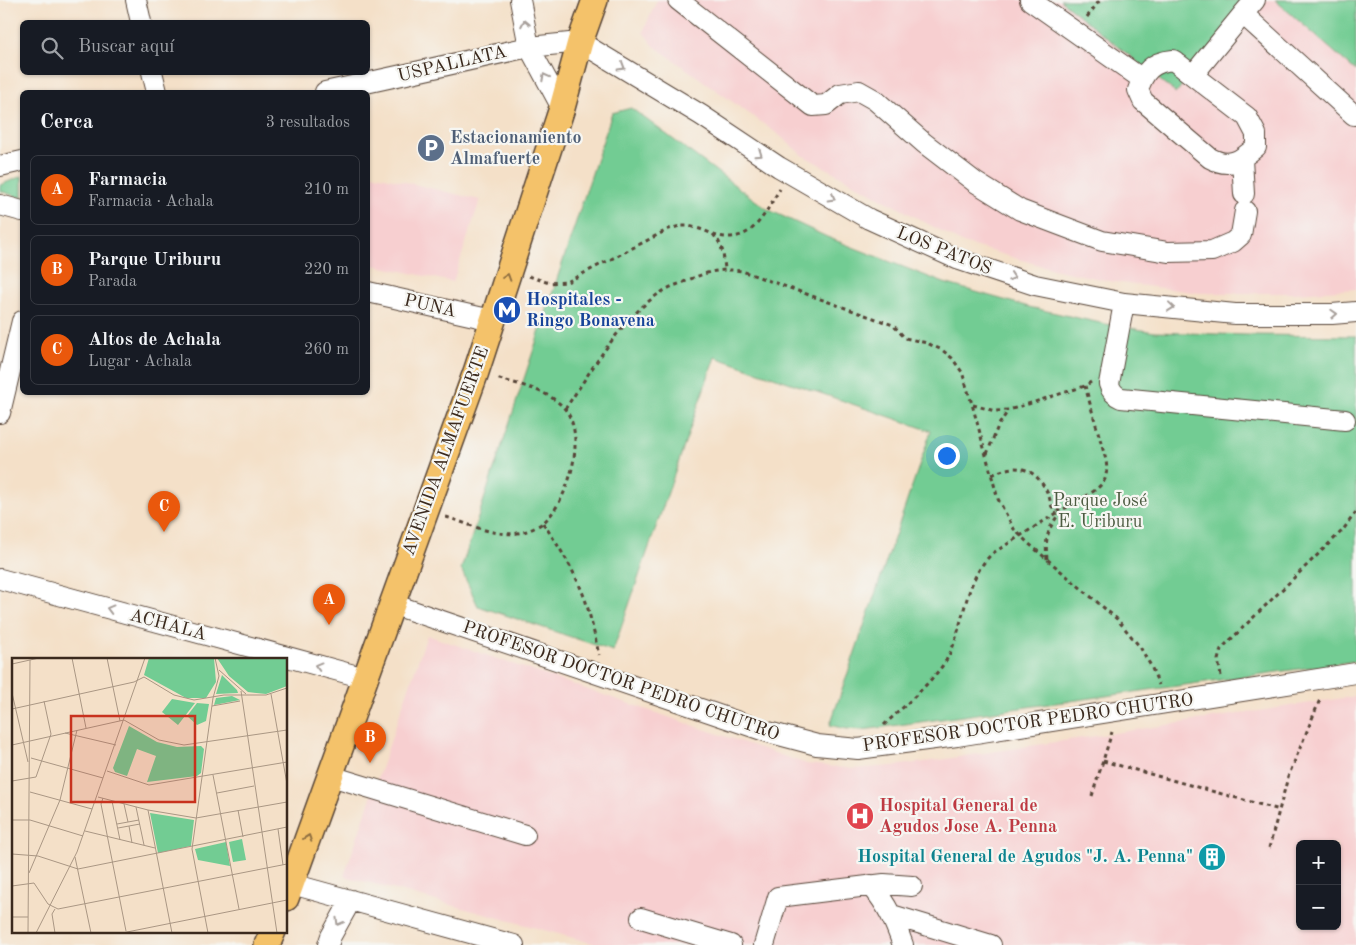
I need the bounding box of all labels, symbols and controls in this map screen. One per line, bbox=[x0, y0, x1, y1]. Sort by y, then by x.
one-way arrow bbox=[520, 19, 530, 28]
search box bbox=[20, 20, 370, 75]
icon: search bbox=[38, 34, 66, 62]
text: Buscar aquí bbox=[78, 38, 174, 57]
street label: USPALLATA bbox=[396, 43, 509, 85]
one-way arrow bbox=[616, 61, 625, 71]
one-way arrow bbox=[542, 74, 552, 83]
text: Cerca bbox=[40, 112, 93, 133]
text: 3 resultados bbox=[266, 115, 350, 131]
place label: Estacionamiento Almafuerte bbox=[450, 129, 582, 168]
parking icon: Estacionamiento Almafuerte bbox=[416, 133, 446, 163]
one-way arrow bbox=[754, 148, 763, 157]
text: Farmacia bbox=[88, 171, 167, 190]
text: A bbox=[51, 182, 63, 198]
text: 210 m bbox=[304, 182, 349, 198]
one-way arrow bbox=[827, 191, 836, 201]
text: Farmacia · Achala bbox=[88, 194, 214, 210]
street label: LOS PATOS bbox=[894, 224, 994, 278]
text: Parque Uriburu bbox=[88, 251, 221, 270]
text: B bbox=[51, 262, 63, 278]
text: 220 m bbox=[304, 262, 349, 278]
one-way arrow bbox=[1007, 272, 1016, 282]
one-way arrow bbox=[501, 273, 511, 282]
text: Parada bbox=[88, 274, 137, 290]
street label: PUNA bbox=[402, 291, 458, 321]
place label: Hospitales - Ringo Bonavena bbox=[526, 291, 655, 330]
metro station icon: Hospitales - Ringo Bonavena bbox=[492, 295, 522, 325]
one-way arrow bbox=[1168, 301, 1176, 312]
one-way arrow bbox=[1330, 308, 1338, 319]
text: Altos de Achala bbox=[88, 331, 221, 350]
text: C bbox=[52, 342, 62, 358]
text: 260 m bbox=[304, 342, 349, 358]
street label: AVENIDA ALMAFUERTE bbox=[400, 344, 492, 558]
text: Lugar · Achala bbox=[88, 354, 192, 370]
your location bbox=[934, 443, 960, 469]
pin: C bbox=[148, 491, 180, 532]
park label: Parque José E. Uriburu bbox=[1053, 492, 1147, 531]
pin: A bbox=[313, 584, 345, 625]
one-way arrow bbox=[106, 604, 115, 615]
street label: ACHALA bbox=[128, 606, 209, 644]
street label: PROFESOR DOCTOR PEDRO CHUTRO bbox=[460, 618, 782, 744]
inset map bbox=[12, 658, 288, 932]
one-way arrow bbox=[314, 661, 322, 671]
street label: PROFESOR DOCTOR PEDRO CHUTRO bbox=[861, 691, 1195, 755]
pin: B bbox=[354, 722, 386, 763]
place label: Hospital General de Agudos Jose A. Penna bbox=[879, 797, 1057, 836]
hospital icon: Hospital General de Agudos Jose A. Penna bbox=[845, 801, 875, 831]
one-way arrow bbox=[302, 834, 312, 843]
map controls bbox=[1296, 840, 1341, 930]
button: + bbox=[1296, 840, 1341, 885]
building icon: Hospital General de Agudos "J. A. Penna" bbox=[1197, 842, 1227, 872]
place label: Hospital General de Agudos "J. A. Penna" bbox=[857, 848, 1193, 866]
button: − bbox=[1296, 885, 1341, 930]
one-way arrow bbox=[335, 917, 345, 926]

